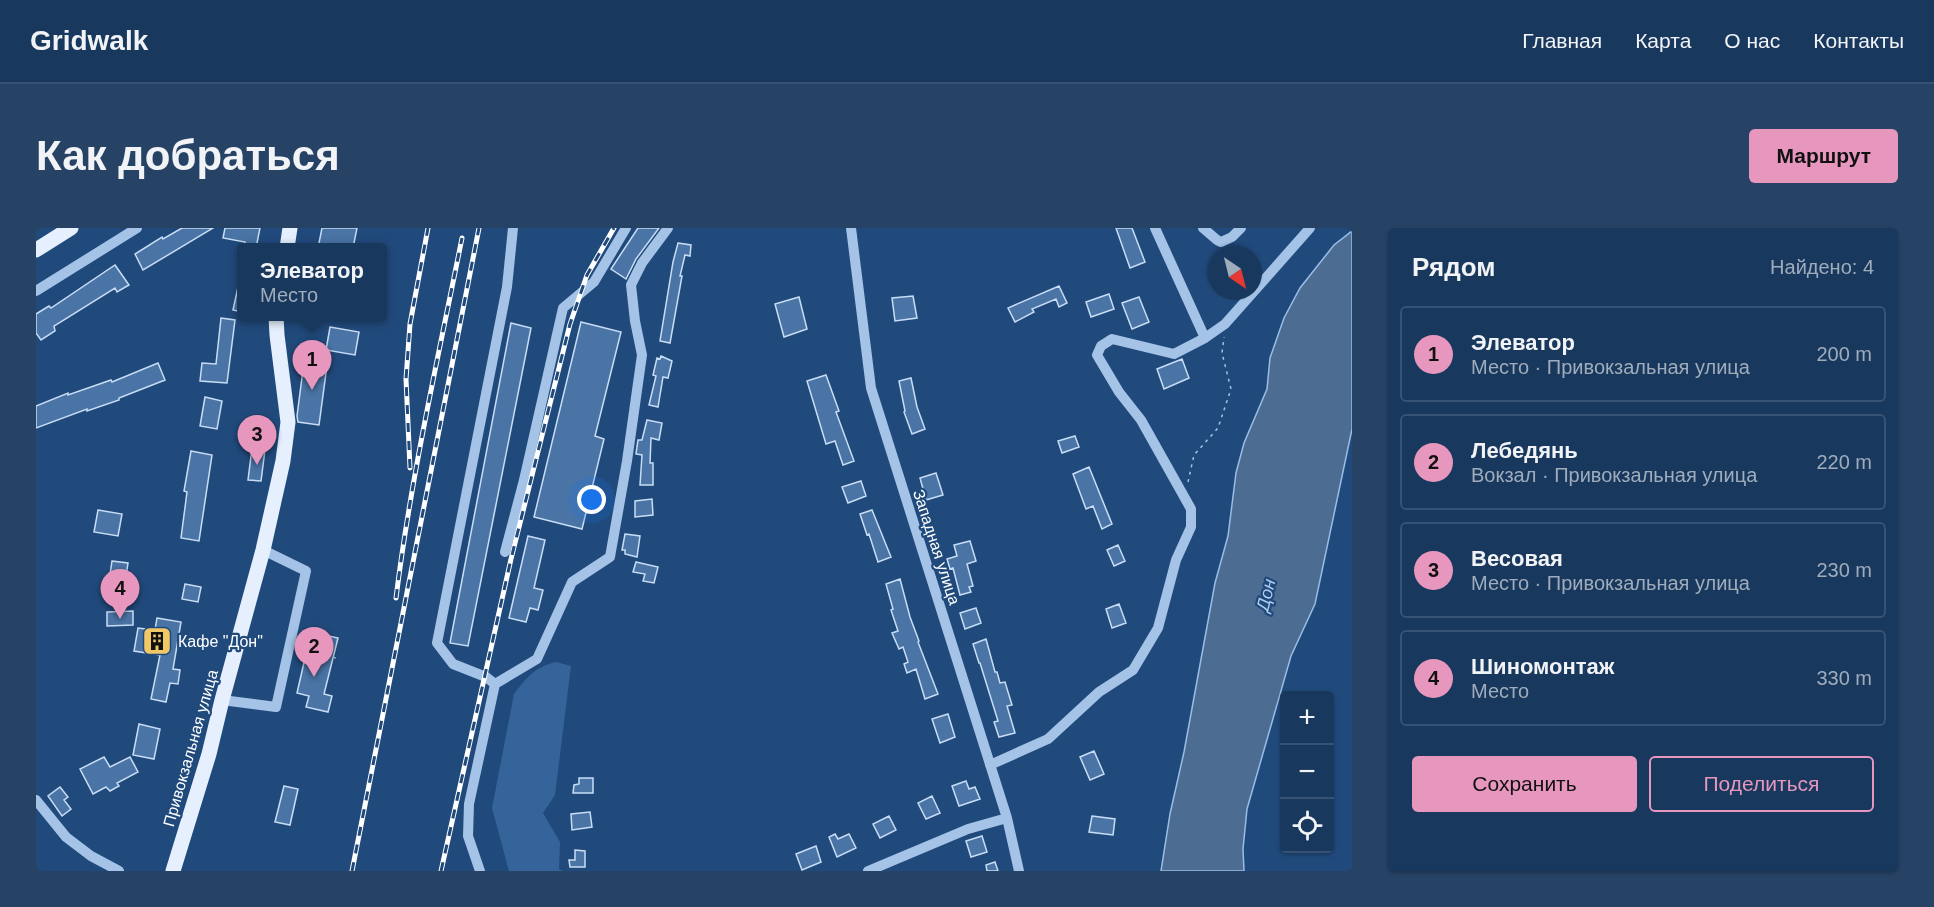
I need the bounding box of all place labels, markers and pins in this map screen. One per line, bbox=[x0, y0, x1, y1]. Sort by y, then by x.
pin: 1 bbox=[292, 340, 332, 390]
pin: 3 bbox=[238, 416, 276, 465]
pin: 4 bbox=[100, 570, 140, 619]
building icon: Кафе "Дон" bbox=[141, 625, 173, 657]
pin: 2 bbox=[294, 628, 334, 677]
place label: Кафе "Дон" bbox=[178, 633, 263, 650]

